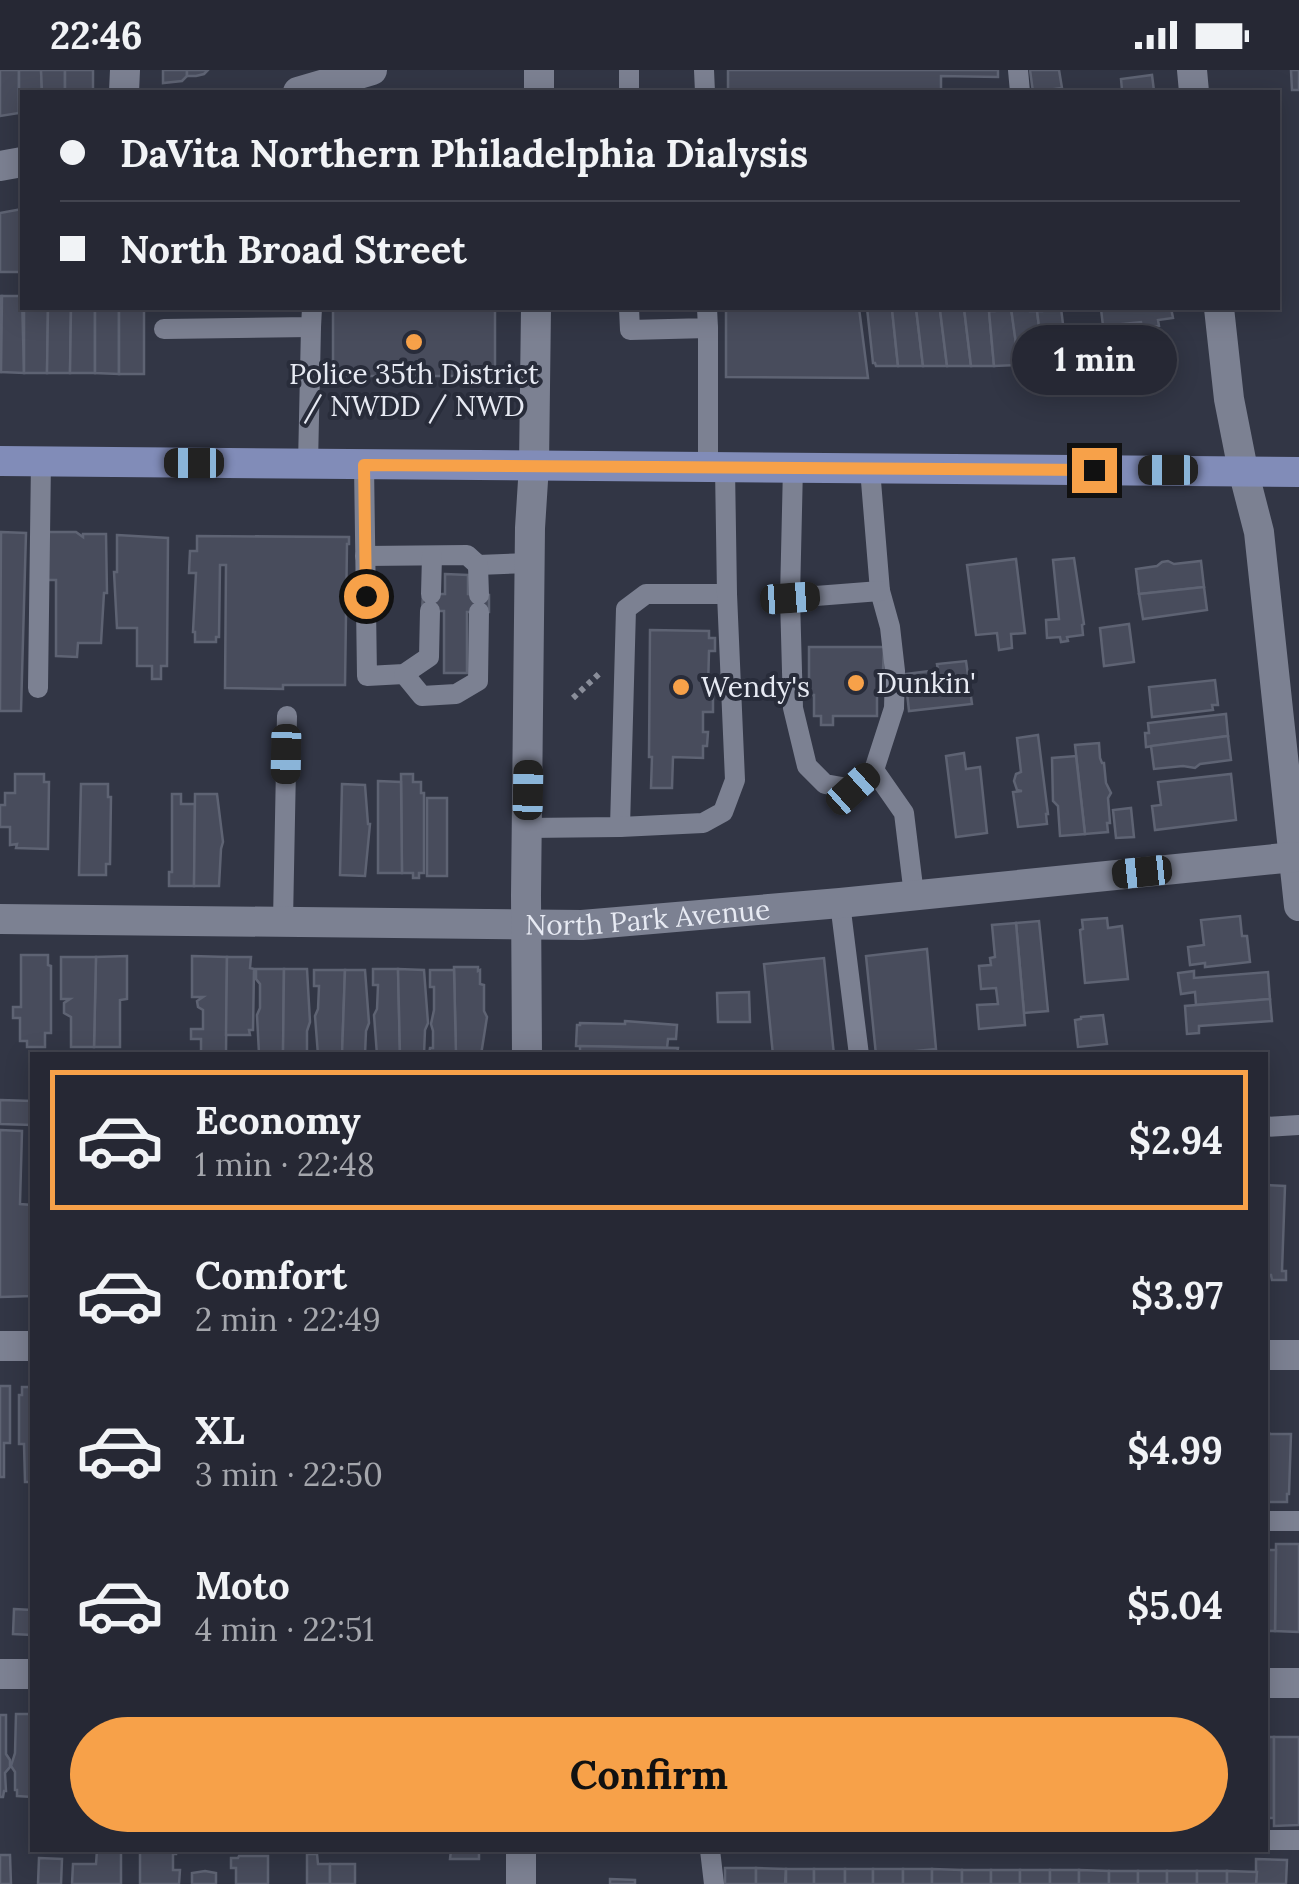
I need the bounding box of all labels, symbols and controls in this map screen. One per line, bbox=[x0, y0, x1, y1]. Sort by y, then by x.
text: 22:46 bbox=[50, 11, 143, 59]
text: DaVita Northern Philadelphia Dialysis bbox=[120, 129, 808, 177]
text: North Broad Street bbox=[120, 225, 467, 273]
callout: 1 min bbox=[1012, 325, 1176, 395]
marker: Police 35th District / NWDD / NWD bbox=[403, 331, 425, 353]
text: 1 min bbox=[1054, 339, 1135, 380]
place label: Police 35th District / NWDD / NWD bbox=[289, 356, 539, 424]
car bbox=[164, 448, 224, 478]
route end bbox=[1072, 448, 1117, 493]
car bbox=[1138, 455, 1198, 485]
route start bbox=[344, 574, 389, 619]
car bbox=[759, 581, 821, 615]
place label: Dunkin' bbox=[876, 665, 976, 701]
place label: Wendy's bbox=[701, 669, 810, 705]
marker: Dunkin' bbox=[845, 672, 867, 694]
marker: Wendy's bbox=[670, 676, 692, 698]
car bbox=[270, 724, 302, 784]
car bbox=[821, 758, 885, 820]
car bbox=[512, 760, 544, 820]
car bbox=[1111, 854, 1173, 890]
street label: North Park Avenue bbox=[525, 891, 772, 943]
icon: car bbox=[75, 1095, 165, 1185]
text: Economy bbox=[195, 1096, 361, 1144]
text: $2.94 bbox=[1129, 1116, 1223, 1164]
text: 1 min · 22:48 bbox=[195, 1144, 375, 1185]
icon: car bbox=[75, 1250, 165, 1340]
text: Comfort bbox=[195, 1251, 347, 1299]
text: $3.97 bbox=[1131, 1271, 1223, 1319]
text: 2 min · 22:49 bbox=[195, 1299, 381, 1340]
icon: car bbox=[75, 1405, 165, 1495]
text: XL bbox=[195, 1406, 245, 1454]
text: $4.99 bbox=[1127, 1426, 1223, 1474]
text: 3 min · 22:50 bbox=[195, 1454, 383, 1495]
icon: car bbox=[75, 1560, 165, 1650]
text: Moto bbox=[195, 1561, 290, 1609]
text: $5.04 bbox=[1127, 1581, 1223, 1629]
text: 4 min · 22:51 bbox=[195, 1609, 374, 1650]
button: Confirm bbox=[70, 1717, 1228, 1832]

